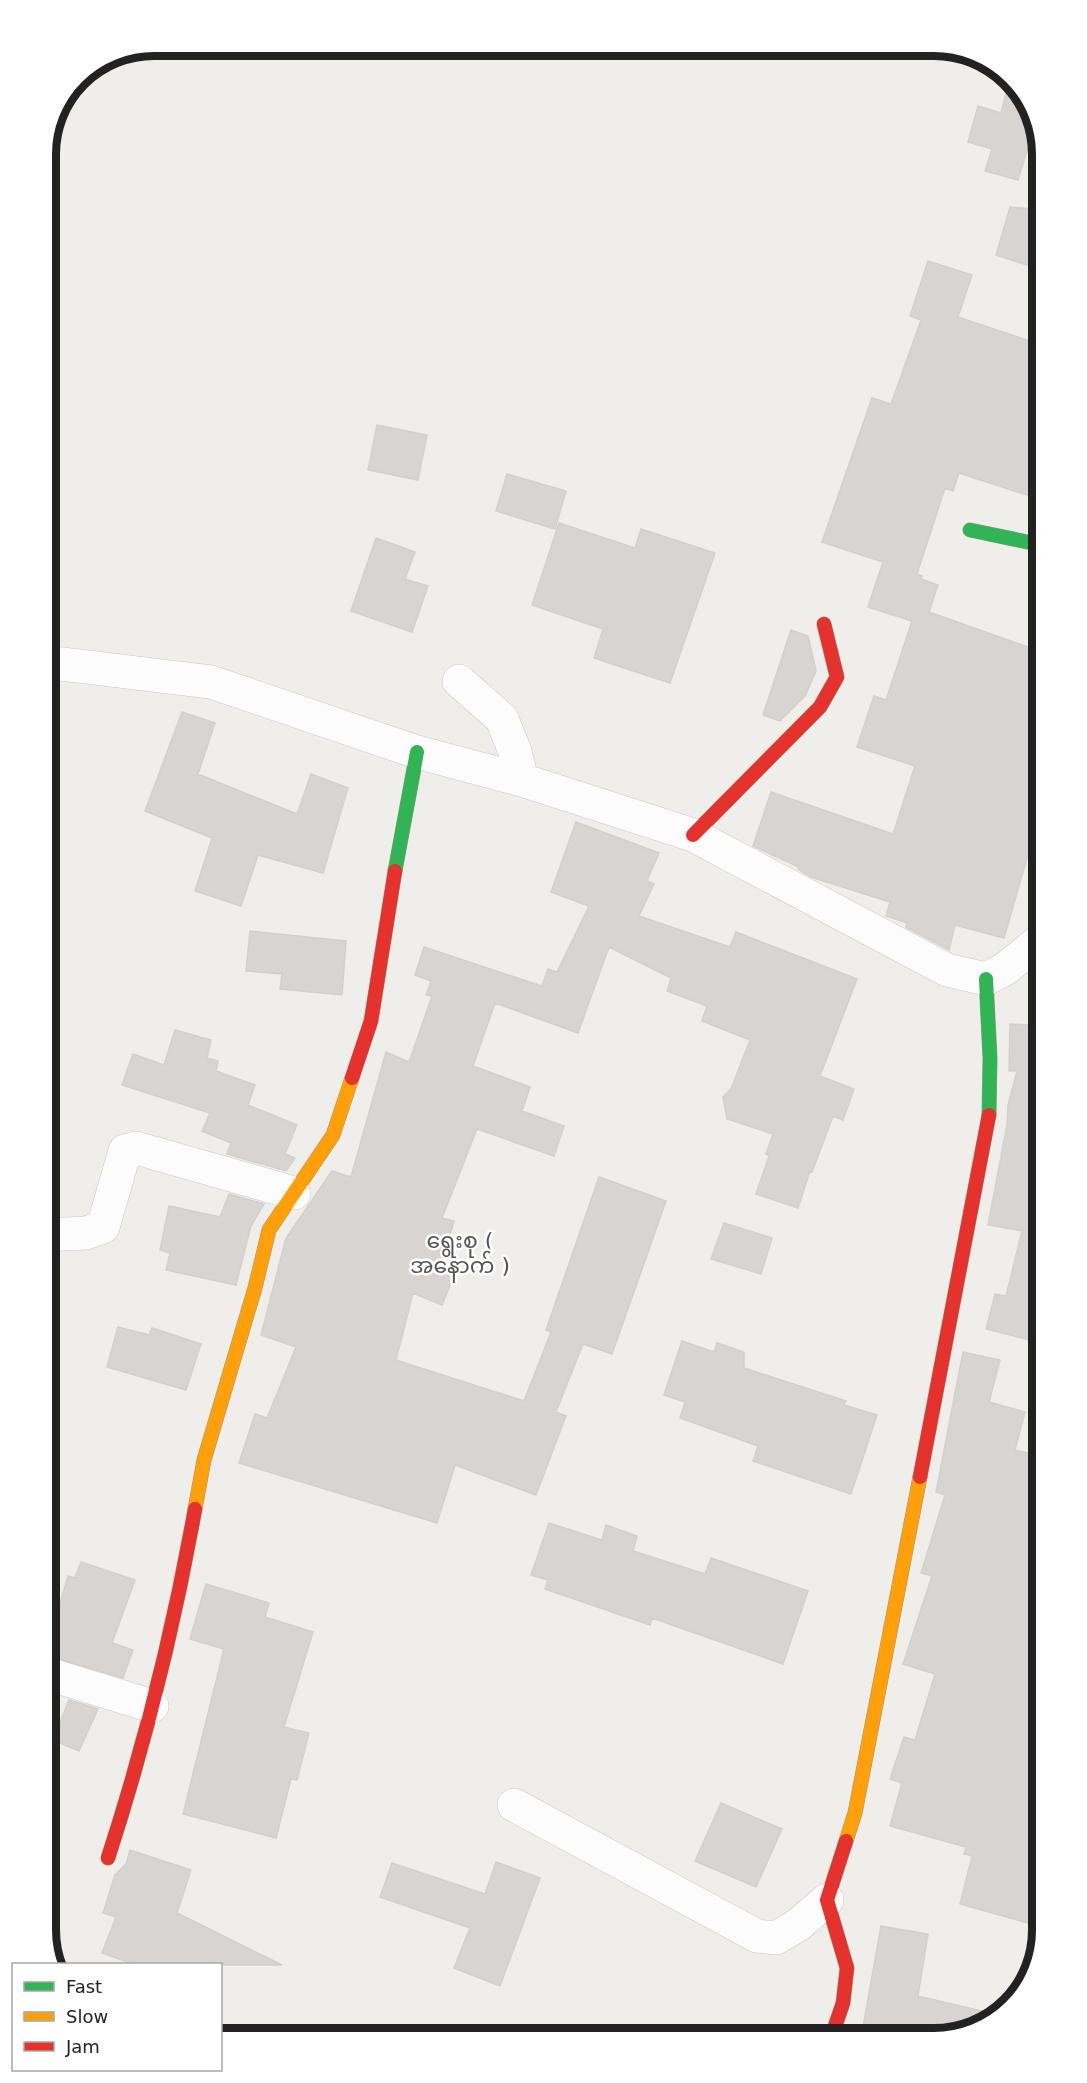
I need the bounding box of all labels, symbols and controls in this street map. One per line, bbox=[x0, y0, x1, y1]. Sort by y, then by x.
district label: ရွေးစု ( အနောက် ) bbox=[410, 1228, 510, 1283]
legend bbox=[12, 1963, 222, 2071]
text: Fast bbox=[66, 1976, 102, 1997]
text: Slow bbox=[66, 2006, 108, 2027]
text: Jam bbox=[65, 2036, 100, 2057]

